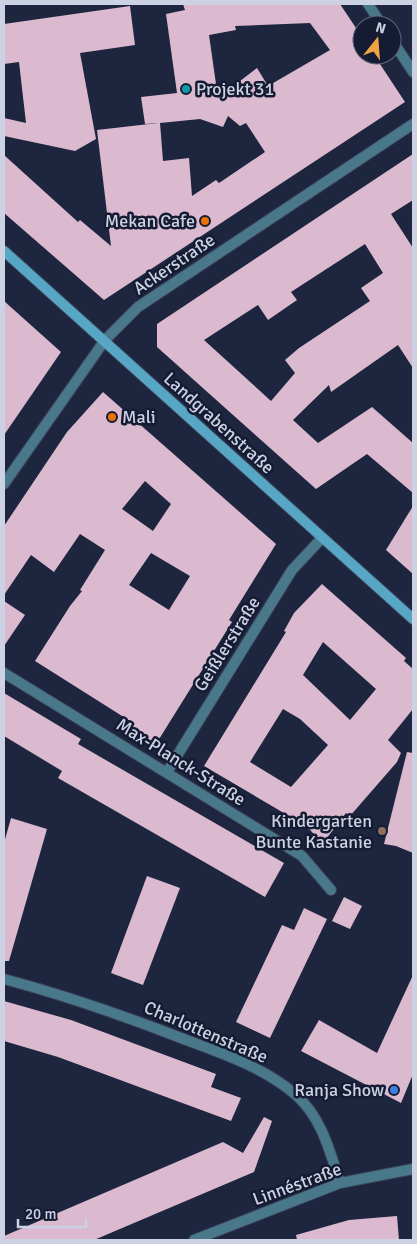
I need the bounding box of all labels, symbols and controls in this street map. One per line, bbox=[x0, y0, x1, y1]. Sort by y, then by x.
north arrow bbox=[352, 15, 402, 65]
text: N bbox=[374, 18, 388, 38]
place label: Projekt 31 bbox=[196, 78, 274, 100]
marker: Projekt 31 bbox=[180, 83, 192, 95]
place label: Mekan Cafe bbox=[105, 210, 195, 232]
marker: Mekan Cafe bbox=[199, 215, 211, 227]
street label: Ackerstraße bbox=[129, 229, 219, 299]
street label: Landgrabenstraße bbox=[159, 368, 279, 478]
place label: Mali bbox=[122, 406, 156, 428]
marker: Mali bbox=[106, 411, 118, 423]
street label: Geißlerstraße bbox=[189, 593, 265, 695]
street label: Max-Planck-Straße bbox=[112, 713, 250, 811]
place label: Kindergarten Bunte Kastanie bbox=[255, 810, 372, 853]
marker: Kindergarten Bunte Kastanie bbox=[376, 825, 388, 837]
street label: Charlottenstraße bbox=[141, 996, 271, 1068]
place label: Ranja Show bbox=[294, 1079, 384, 1101]
marker: Ranja Show bbox=[388, 1084, 400, 1096]
street label: Linnéstraße bbox=[250, 1158, 344, 1210]
scale bar bbox=[18, 1196, 85, 1228]
text: 20 m bbox=[25, 1205, 56, 1223]

